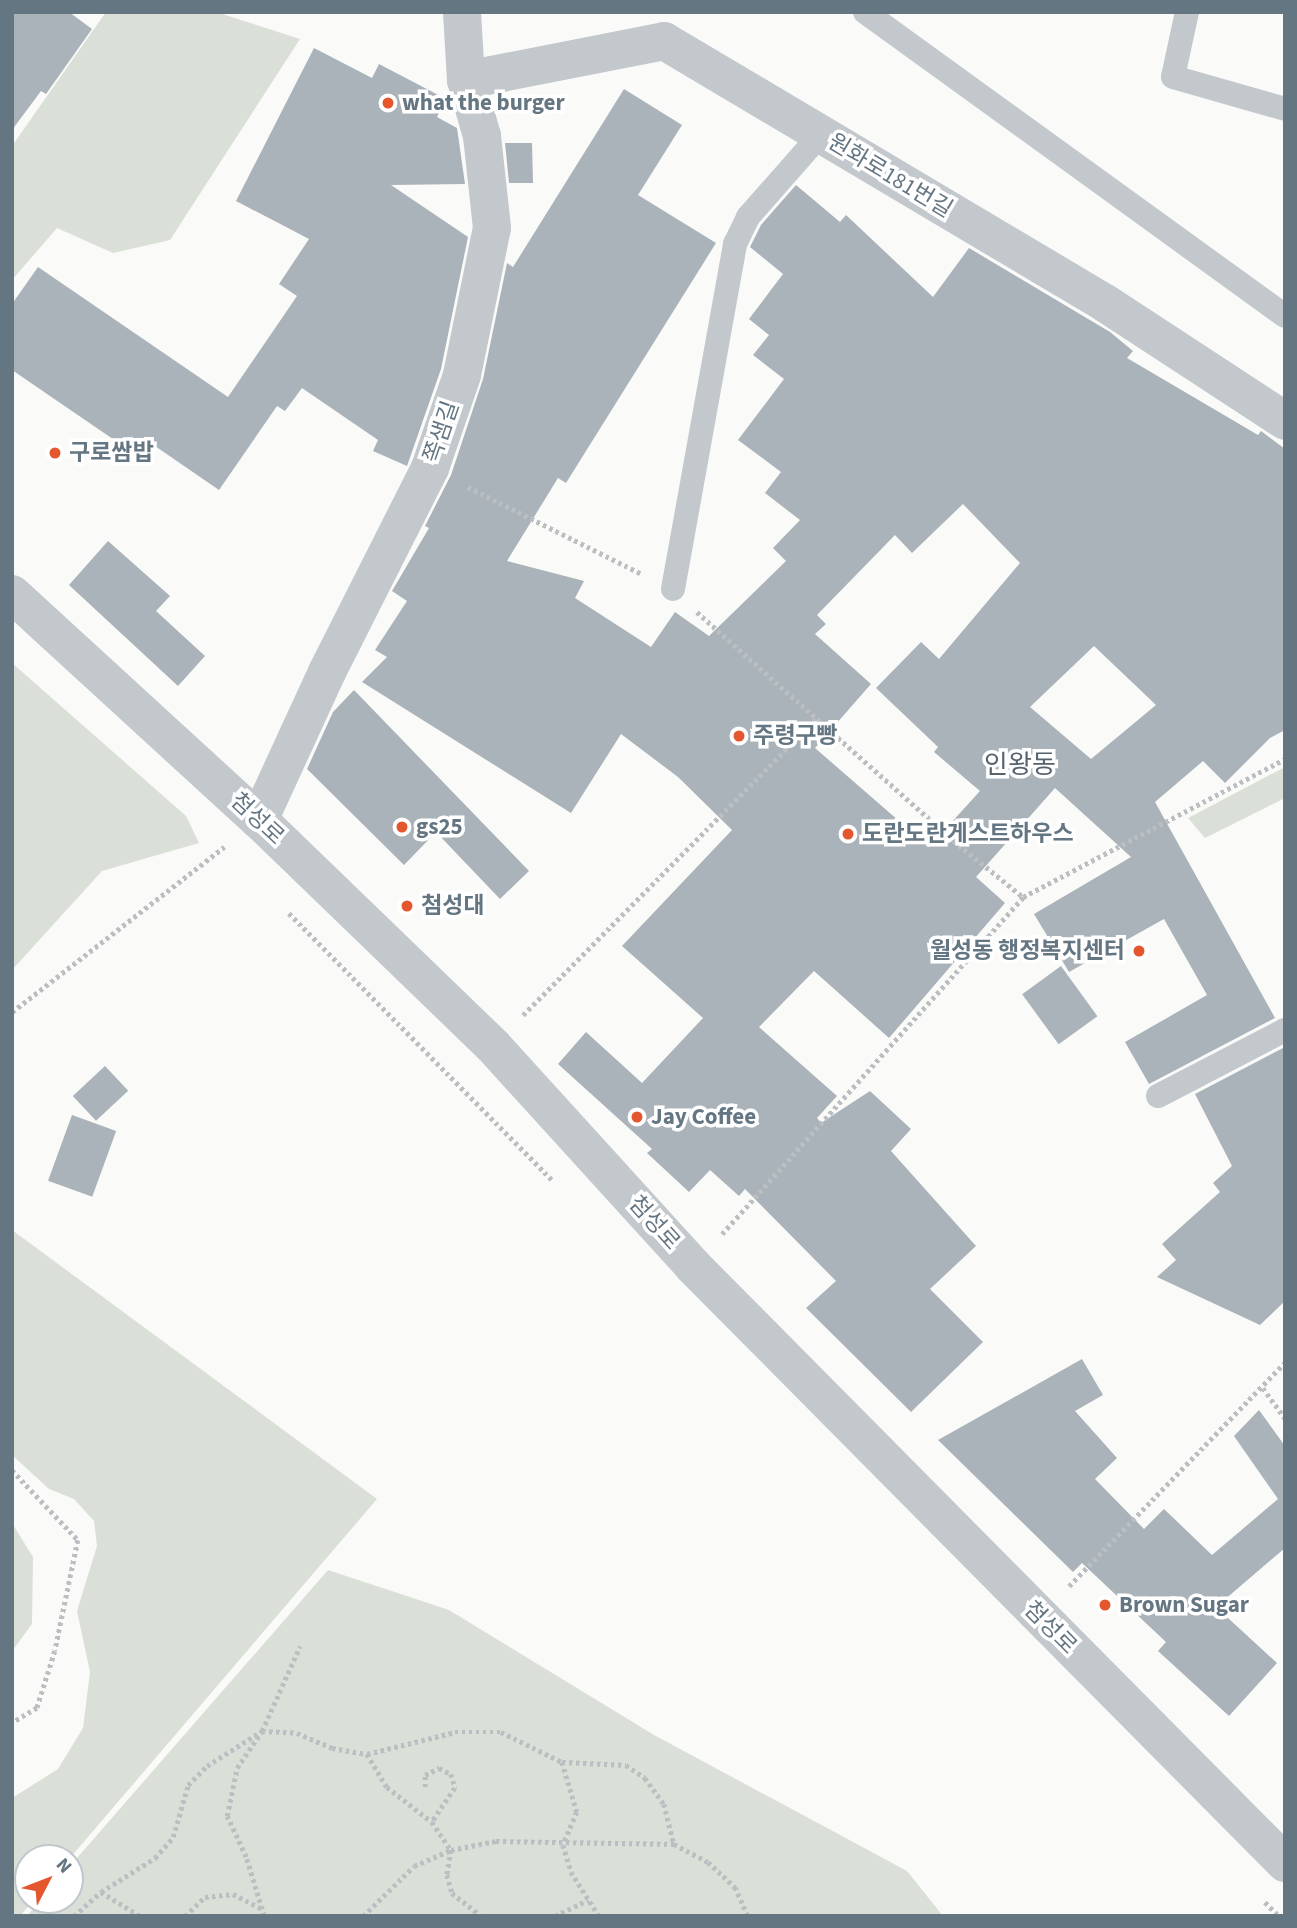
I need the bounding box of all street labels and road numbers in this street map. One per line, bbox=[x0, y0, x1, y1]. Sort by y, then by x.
street label: 원화로181번길 bbox=[823, 128, 957, 224]
street label: 쪽샘길 bbox=[419, 397, 465, 467]
street label: 첨성로 bbox=[224, 787, 290, 851]
street label: 첨성로 bbox=[623, 1190, 685, 1256]
street label: 첨성로 bbox=[1018, 1596, 1082, 1660]

